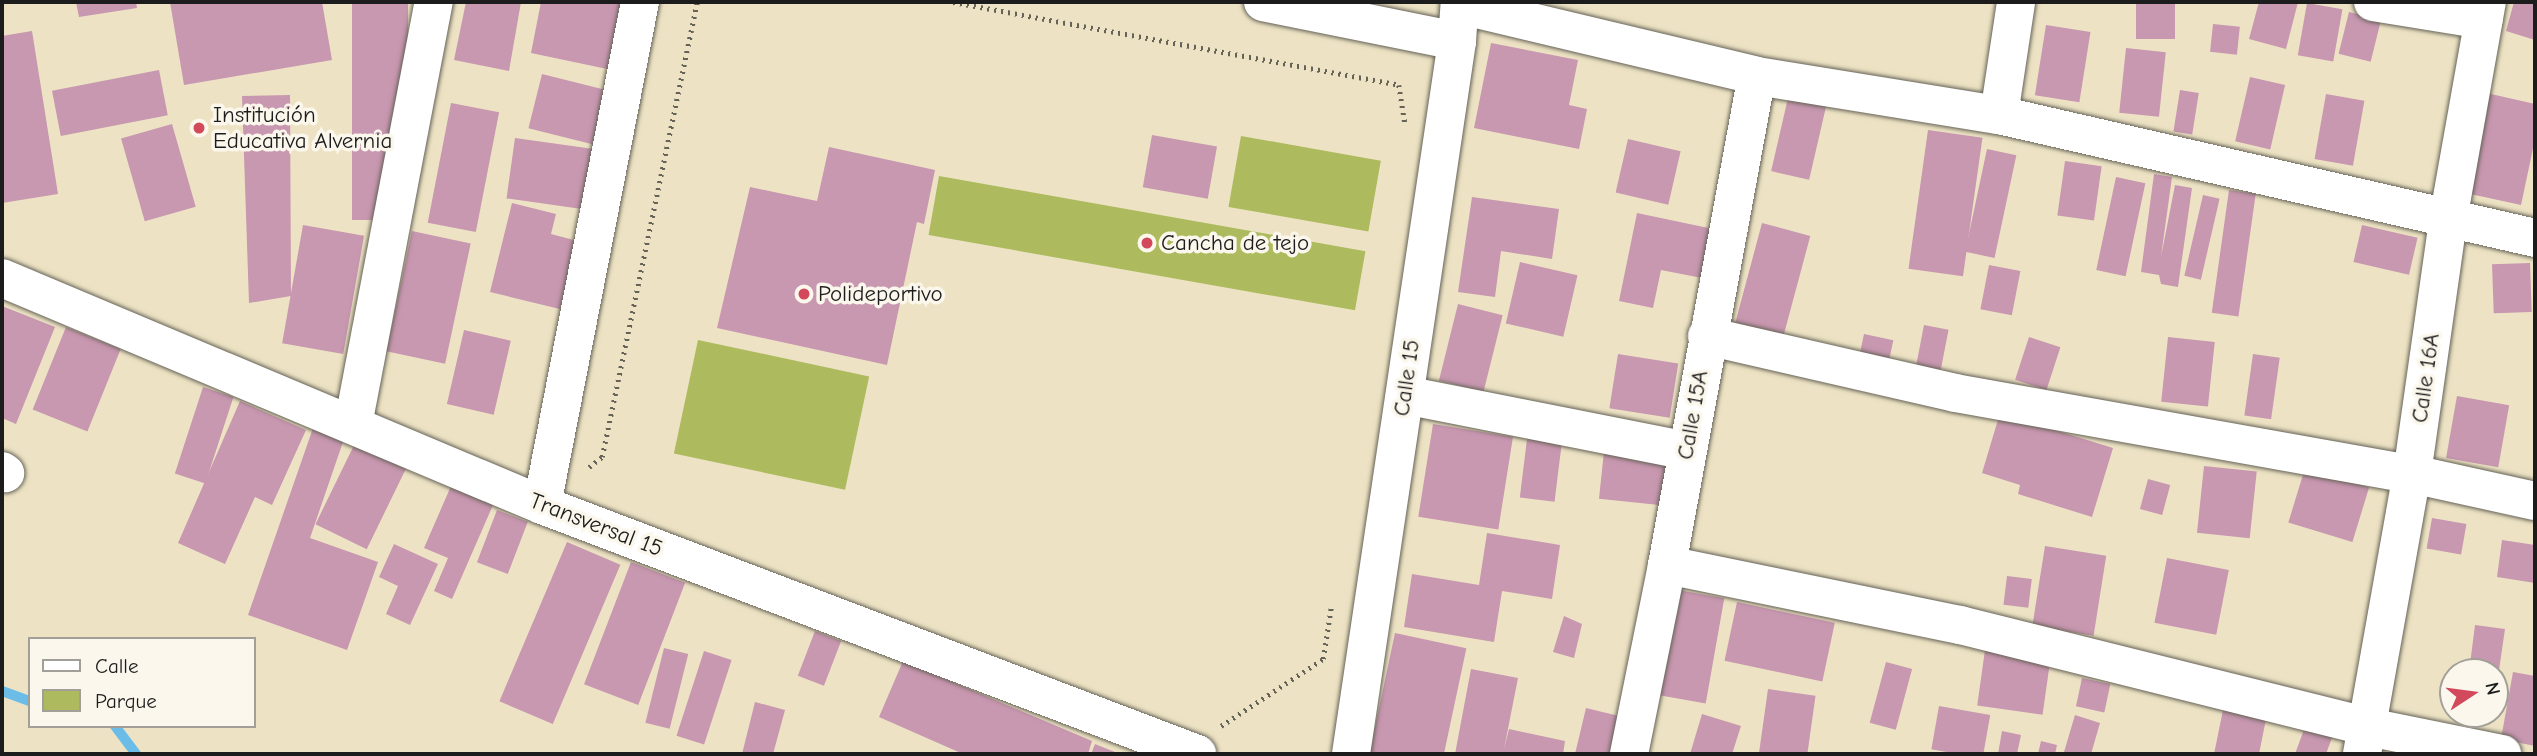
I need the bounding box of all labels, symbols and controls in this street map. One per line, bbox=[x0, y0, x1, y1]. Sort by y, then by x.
place label: Institución Educativa Alvernia bbox=[213, 101, 392, 155]
marker: Institución Educativa Alvernia bbox=[191, 120, 207, 136]
place label: Cancha de tejo bbox=[1161, 229, 1309, 257]
marker: Cancha de tejo bbox=[1139, 235, 1155, 251]
place label: Polideportivo bbox=[818, 280, 943, 308]
marker: Polideportivo bbox=[796, 286, 812, 302]
street label: Calle 16A bbox=[2406, 331, 2446, 425]
street label: Calle 15 bbox=[1388, 338, 1426, 418]
street label: Calle 15A bbox=[1672, 368, 1714, 462]
street label: Transversal 15 bbox=[526, 487, 666, 563]
legend bbox=[28, 637, 256, 728]
text: Calle bbox=[95, 654, 138, 678]
north arrow bbox=[2439, 658, 2509, 728]
text: N bbox=[2480, 680, 2505, 697]
text: Parque bbox=[95, 689, 157, 713]

